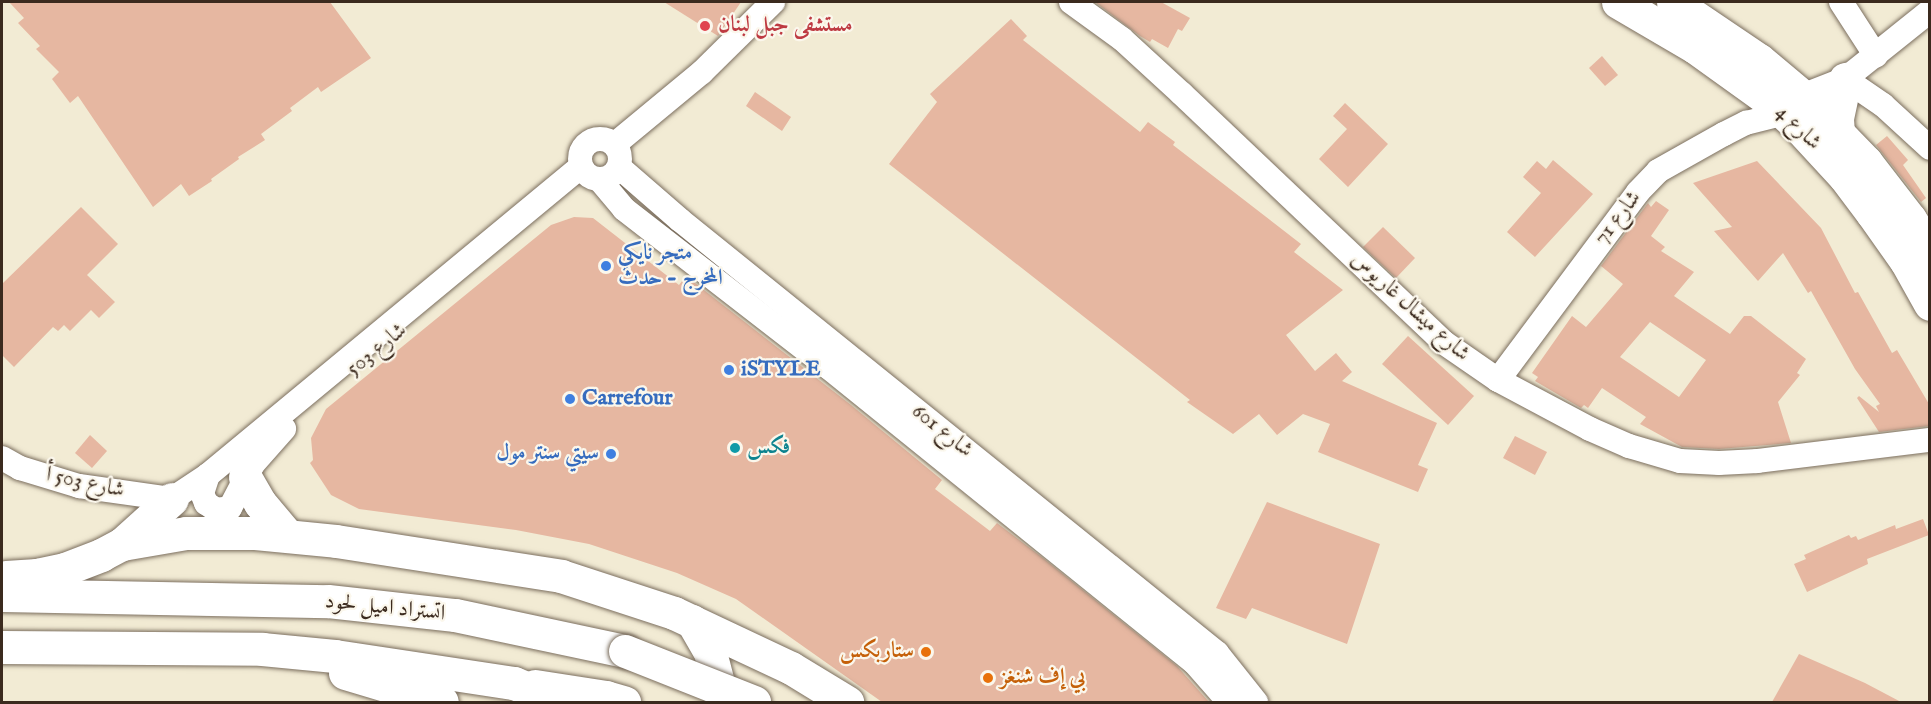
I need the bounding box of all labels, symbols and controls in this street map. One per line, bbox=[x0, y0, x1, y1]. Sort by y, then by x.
place label: مستشفى جبل لبنان bbox=[718, 13, 853, 39]
marker: مستشفى جبل لبنان bbox=[696, 17, 714, 35]
street label: شارع 4 bbox=[1769, 100, 1827, 156]
street label: شارع 71 bbox=[1589, 186, 1647, 250]
place label: متجر نايكي المخرج - حدث bbox=[618, 240, 723, 292]
street label: شارع ميشال غاريوس bbox=[1345, 247, 1475, 367]
marker: متجر نايكي المخرج - حدث bbox=[599, 259, 613, 273]
street label: شارع 503 bbox=[342, 318, 412, 382]
place label: iSTYLE bbox=[741, 357, 820, 383]
marker: iSTYLE bbox=[722, 363, 736, 377]
place label: Carrefour bbox=[582, 386, 673, 412]
marker: Carrefour bbox=[563, 392, 577, 406]
street label: شارع 601 bbox=[906, 398, 978, 464]
place label: فكس bbox=[747, 435, 790, 461]
place label: سيتي سنتر مول bbox=[496, 441, 599, 467]
marker: فكس bbox=[728, 441, 742, 455]
marker: سيتي سنتر مول bbox=[604, 447, 618, 461]
street label: شارع 503 أ bbox=[43, 462, 127, 504]
street label: اتستراد اميل لحود bbox=[323, 589, 447, 627]
place label: ستاربكس bbox=[840, 639, 914, 665]
marker: ستاربكس bbox=[919, 645, 933, 659]
place label: بي إف شنغز bbox=[1000, 665, 1086, 691]
marker: بي إف شنغز bbox=[981, 671, 995, 685]

